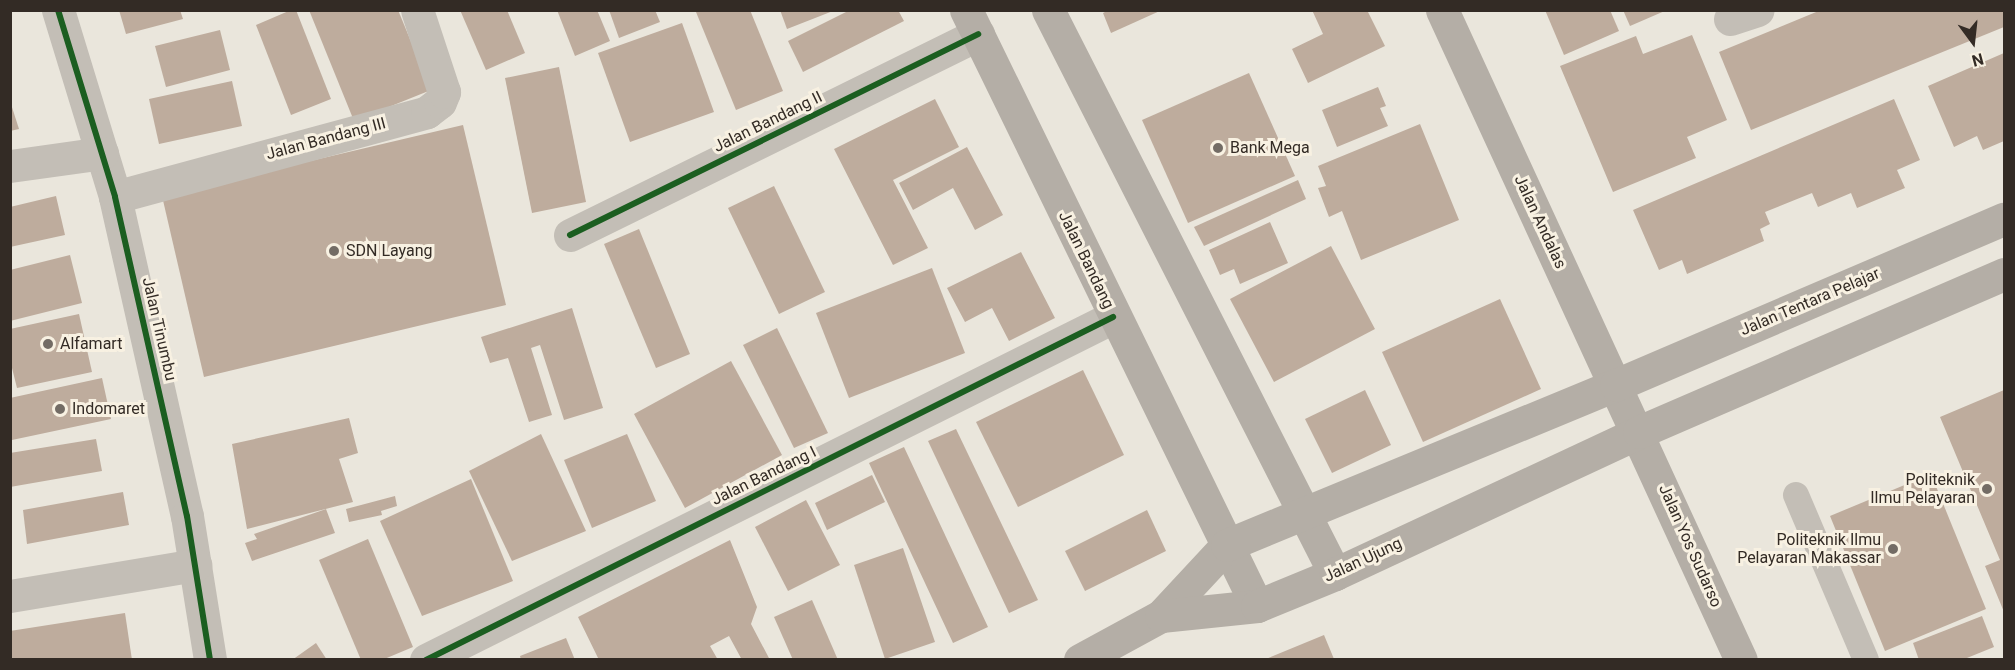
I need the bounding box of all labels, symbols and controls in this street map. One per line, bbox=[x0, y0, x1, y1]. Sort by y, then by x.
north arrow bbox=[1943, 12, 2003, 72]
text: N bbox=[1970, 49, 1986, 71]
street label: Jalan Bandang II bbox=[710, 87, 826, 157]
street label: Jalan Bandang III bbox=[264, 114, 388, 164]
place label: Bank Mega bbox=[1230, 138, 1310, 158]
marker: Bank Mega bbox=[1211, 141, 1225, 155]
street label: Jalan Andalas bbox=[1510, 172, 1570, 272]
street label: Jalan Bandang bbox=[1054, 208, 1118, 312]
place label: SDN Layang bbox=[346, 241, 433, 261]
marker: SDN Layang bbox=[327, 244, 341, 258]
street label: Jalan Tentara Pelajar bbox=[1737, 264, 1883, 340]
street label: Jalan Tinumbu bbox=[138, 275, 180, 383]
place label: Alfamart bbox=[60, 334, 122, 354]
marker: Alfamart bbox=[41, 337, 55, 351]
place label: Indomaret bbox=[72, 399, 145, 419]
marker: Indomaret bbox=[53, 402, 67, 416]
street label: Jalan Bandang I bbox=[708, 442, 820, 510]
place label: Politeknik Ilmu Pelayaran bbox=[1870, 470, 1975, 508]
street label: Jalan Yos Sudarso bbox=[1654, 482, 1726, 610]
marker: Politeknik Ilmu Pelayaran bbox=[1980, 482, 1994, 496]
place label: Politeknik Ilmu Pelayaran Makassar bbox=[1737, 530, 1881, 568]
street label: Jalan Ujung bbox=[1321, 534, 1405, 586]
marker: Politeknik Ilmu Pelayaran Makassar bbox=[1886, 542, 1900, 556]

